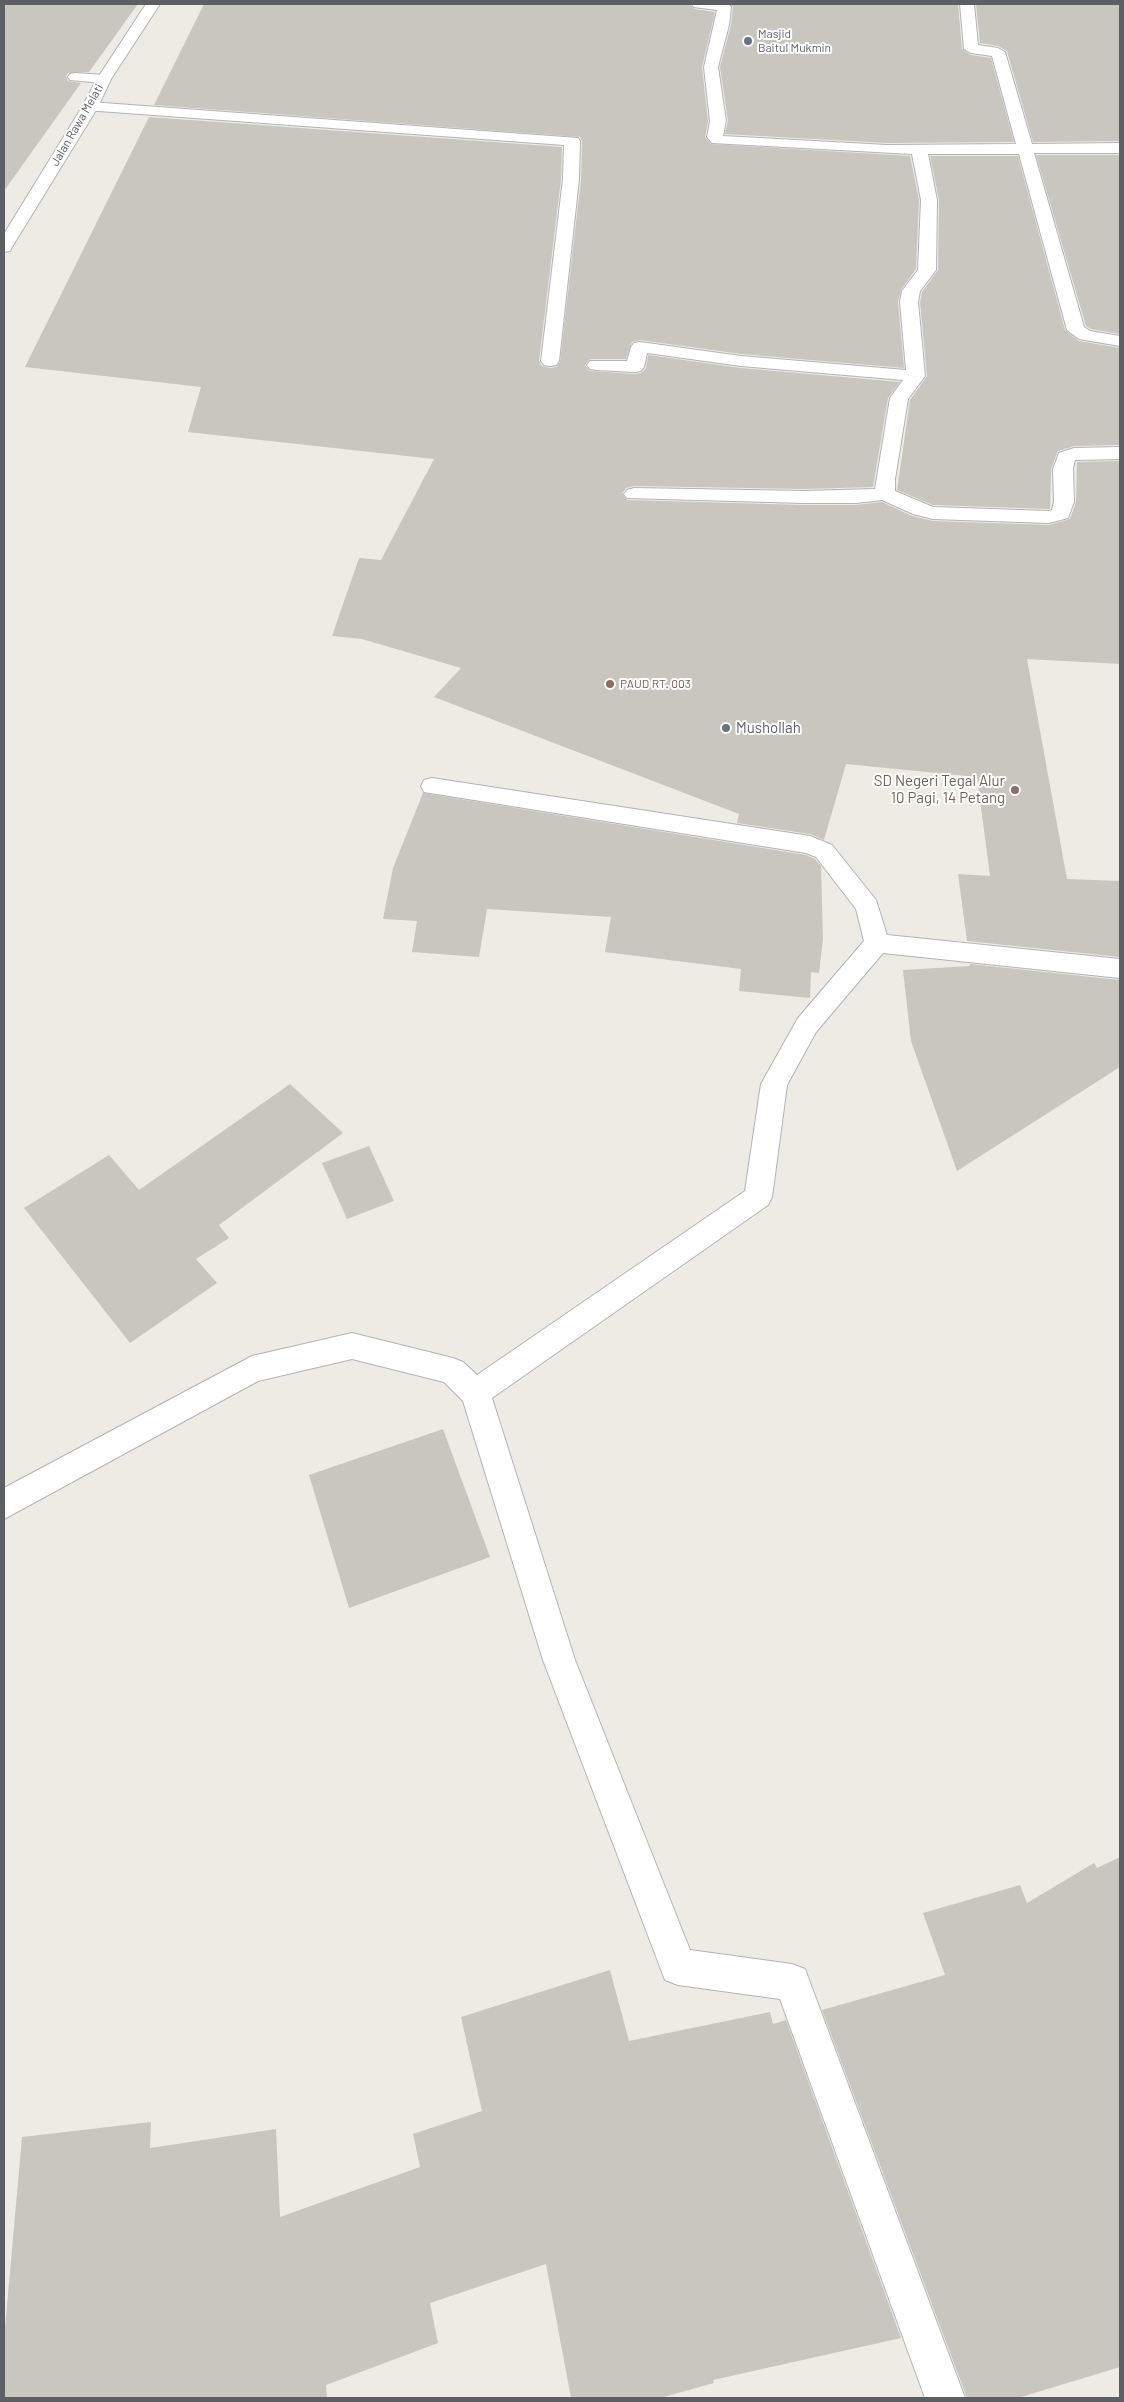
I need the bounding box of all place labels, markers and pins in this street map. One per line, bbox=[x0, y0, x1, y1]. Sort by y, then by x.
place label: Masjid Baitul Mukmin bbox=[758, 27, 831, 55]
marker: Masjid Baitul Mukmin bbox=[742, 35, 754, 47]
place label: PAUD RT. 003 bbox=[620, 677, 691, 691]
marker: PAUD RT. 003 bbox=[604, 678, 616, 690]
place label: Mushollah bbox=[736, 719, 801, 737]
marker: Mushollah bbox=[720, 722, 732, 734]
place label: SD Negeri Tegal Alur 10 Pagi, 14 Petang bbox=[874, 772, 1005, 807]
marker: SD Negeri Tegal Alur 10 Pagi, 14 Petang bbox=[1009, 784, 1021, 796]

